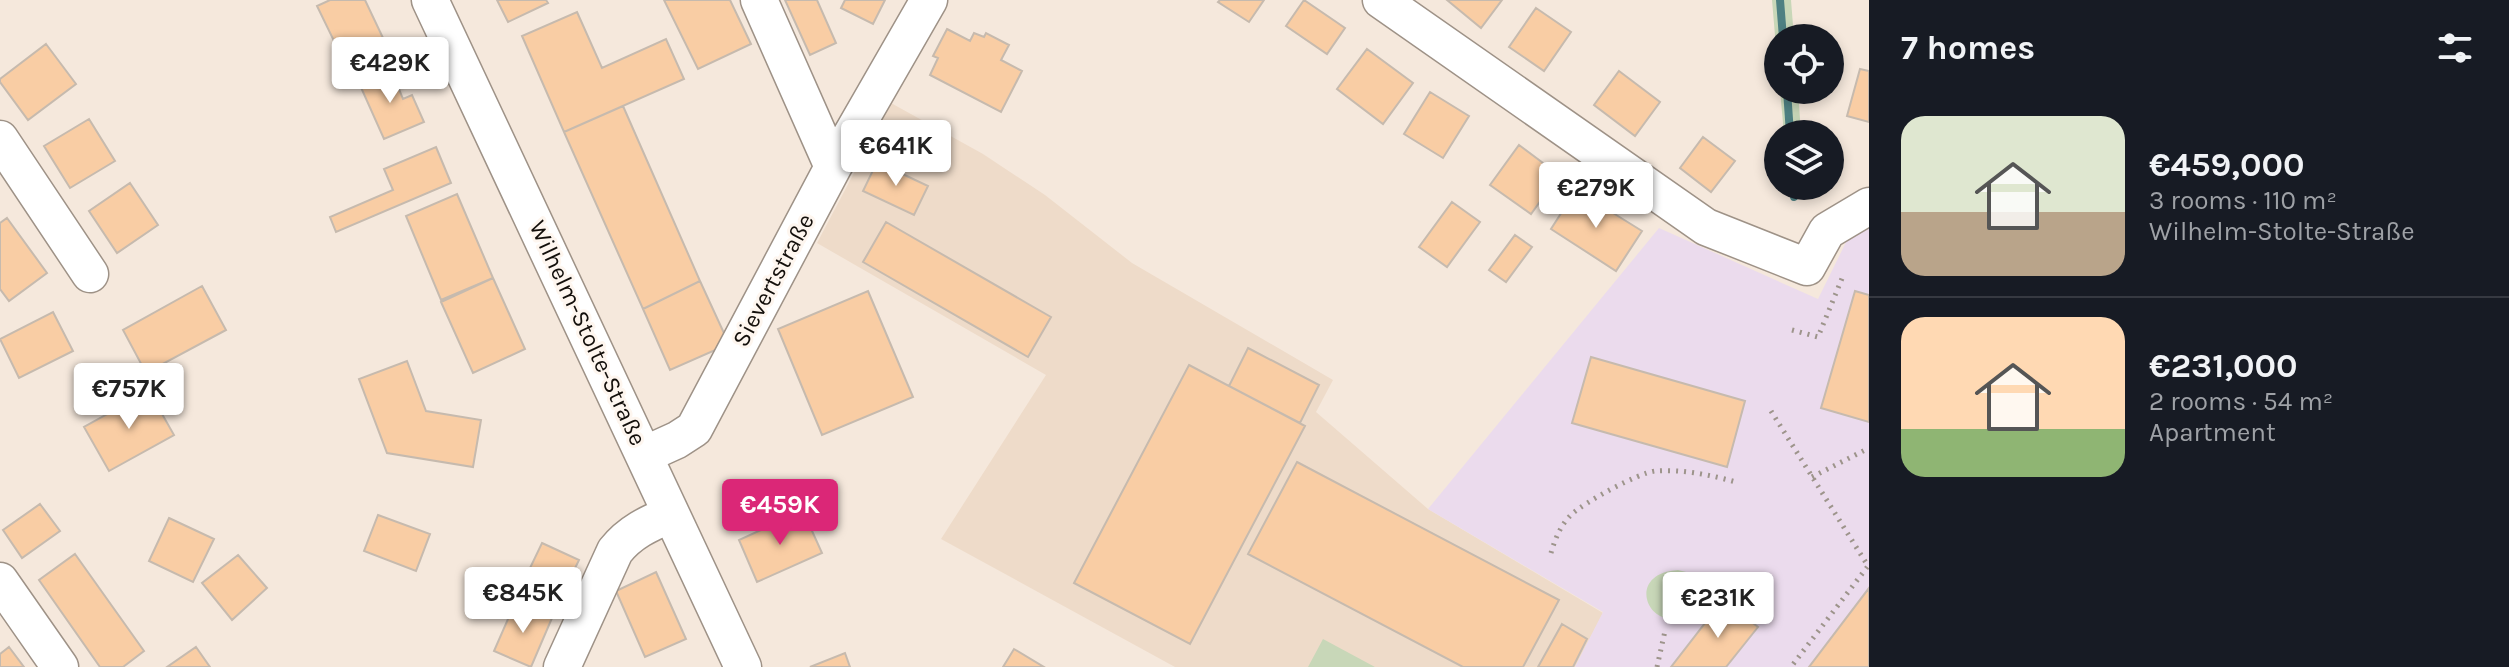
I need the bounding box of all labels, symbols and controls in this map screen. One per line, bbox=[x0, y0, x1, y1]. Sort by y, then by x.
map controls bbox=[1764, 24, 1844, 200]
button: locate bbox=[1764, 24, 1844, 104]
icon: filters bbox=[2433, 26, 2477, 70]
text: 7 homes bbox=[1901, 28, 2035, 68]
pin: €429K bbox=[334, 37, 446, 105]
text: €429K bbox=[350, 47, 430, 78]
pin: €641K bbox=[840, 120, 952, 188]
button: layers bbox=[1764, 120, 1844, 200]
text: €641K bbox=[859, 130, 933, 161]
text: €459,000 bbox=[2149, 145, 2304, 185]
icon: home bbox=[1965, 148, 2061, 244]
pin: €279K bbox=[1540, 162, 1652, 230]
text: €279K bbox=[1557, 172, 1635, 203]
text: 3 rooms · 110 m² bbox=[2149, 185, 2337, 216]
street label: Sievertstraße bbox=[726, 209, 820, 351]
street label: Wilhelm-Stolte-Straße bbox=[523, 216, 653, 450]
text: Wilhelm-Stolte-Straße bbox=[2149, 216, 2415, 247]
text: €231,000 bbox=[2149, 346, 2298, 386]
icon: home bbox=[1965, 349, 2061, 445]
pin: €757K bbox=[73, 363, 185, 431]
text: €757K bbox=[92, 373, 166, 404]
text: 2 rooms · 54 m² bbox=[2149, 386, 2333, 417]
text: Apartment bbox=[2149, 417, 2276, 448]
pin: €459K bbox=[724, 479, 836, 547]
text: €459K bbox=[740, 489, 820, 520]
pin: €845K bbox=[467, 567, 579, 635]
pin: €231K bbox=[1662, 572, 1774, 640]
text: €845K bbox=[483, 577, 563, 608]
text: €231K bbox=[1681, 582, 1755, 613]

